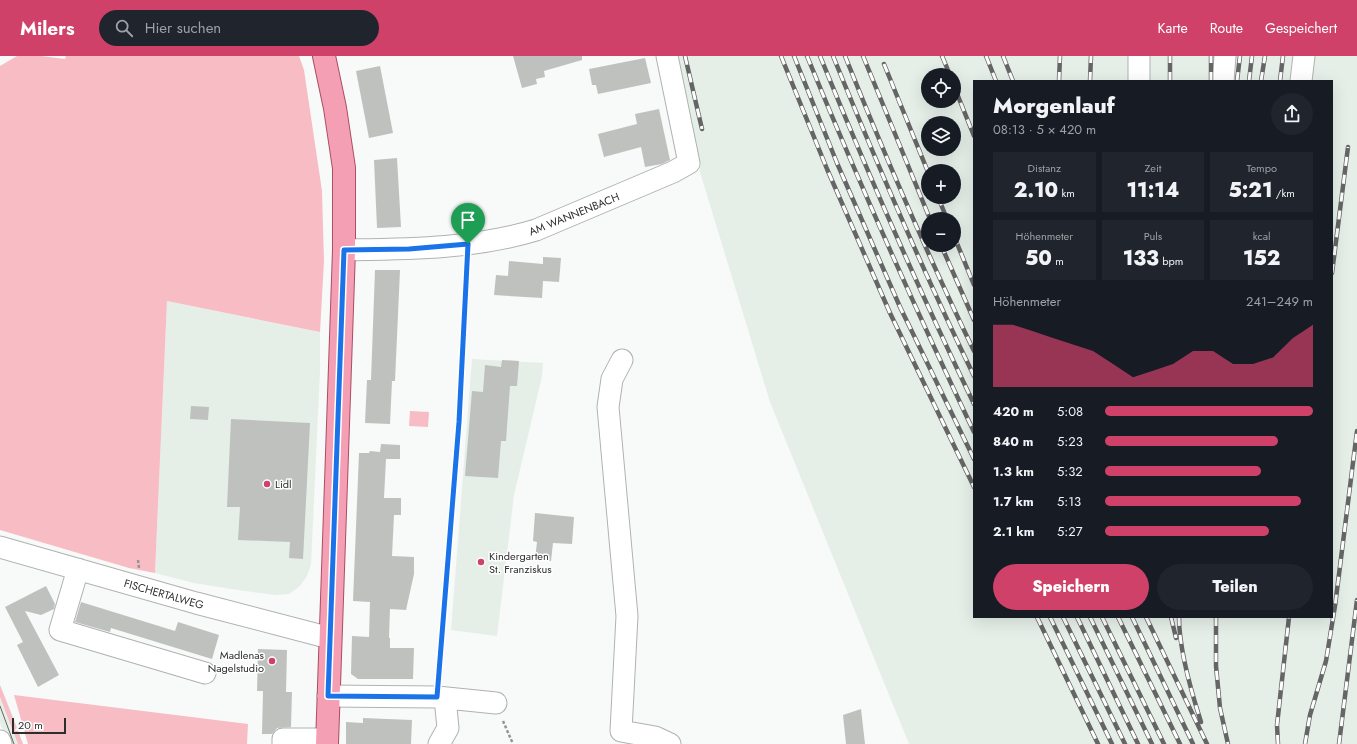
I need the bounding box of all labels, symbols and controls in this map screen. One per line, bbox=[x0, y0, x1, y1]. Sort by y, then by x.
search box bbox=[99, 10, 379, 46]
text: Milers bbox=[20, 15, 75, 42]
icon: search bbox=[113, 17, 135, 39]
text: Hier suchen bbox=[145, 17, 221, 39]
text: Karte bbox=[1158, 18, 1188, 38]
text: Route bbox=[1210, 18, 1243, 38]
text: Gespeichert bbox=[1265, 18, 1337, 38]
map controls bbox=[921, 68, 961, 252]
button: locate bbox=[921, 68, 961, 108]
text: Morgenlauf bbox=[993, 89, 1115, 121]
button: share bbox=[1271, 93, 1313, 135]
button: layers bbox=[921, 116, 961, 156]
text: 08:13 · 5 × 420 m bbox=[993, 120, 1096, 139]
text: Distanz bbox=[1028, 160, 1061, 176]
text: Zeit bbox=[1145, 160, 1161, 176]
text: Tempo bbox=[1246, 160, 1277, 176]
button: + bbox=[921, 164, 961, 204]
text: 2.10 bbox=[1014, 176, 1058, 205]
text: 11:14 bbox=[1127, 176, 1179, 205]
text: 5:21 bbox=[1228, 176, 1273, 205]
text: km bbox=[1058, 185, 1075, 201]
text: /km bbox=[1273, 185, 1295, 201]
street label: AM WANNENBACH bbox=[526, 189, 622, 239]
pin bbox=[451, 203, 485, 244]
icon: arrive bbox=[457, 209, 479, 231]
button: − bbox=[921, 212, 961, 252]
text: Höhenmeter bbox=[1016, 228, 1073, 244]
text: Puls bbox=[1144, 228, 1162, 244]
text: kcal bbox=[1253, 228, 1271, 244]
text: 50 bbox=[1025, 244, 1052, 273]
text: 133 bbox=[1123, 244, 1159, 273]
text: 152 bbox=[1243, 244, 1280, 273]
text: m bbox=[1052, 253, 1064, 269]
text: bpm bbox=[1159, 253, 1183, 269]
text: Höhenmeter bbox=[993, 292, 1061, 311]
text: 241–249 m bbox=[1246, 292, 1313, 311]
text: 420 m bbox=[993, 402, 1034, 421]
text: 5:08 bbox=[1057, 402, 1083, 421]
text: 840 m bbox=[993, 432, 1033, 451]
text: 5:23 bbox=[1057, 432, 1083, 451]
text: 1.3 km bbox=[993, 462, 1034, 481]
text: 5:32 bbox=[1057, 462, 1083, 481]
place label: Lidl bbox=[275, 476, 292, 492]
marker: Lidl bbox=[262, 479, 272, 489]
text: 1.7 km bbox=[993, 492, 1034, 511]
text: 5:13 bbox=[1057, 492, 1081, 511]
text: 2.1 km bbox=[993, 522, 1034, 541]
text: 5:27 bbox=[1057, 522, 1082, 541]
place label: Kindergarten St. Franziskus bbox=[489, 548, 552, 577]
marker: Kindergarten St. Franziskus bbox=[476, 557, 486, 567]
button: Speichern bbox=[993, 564, 1149, 610]
button: Teilen bbox=[1157, 564, 1313, 610]
street label: FISCHERTALWEG bbox=[122, 575, 206, 613]
place label: Madlenas Nagelstudio bbox=[208, 647, 265, 676]
marker: Madlenas Nagelstudio bbox=[267, 656, 277, 666]
scale bar bbox=[12, 716, 66, 735]
text: 20 m bbox=[18, 717, 43, 733]

